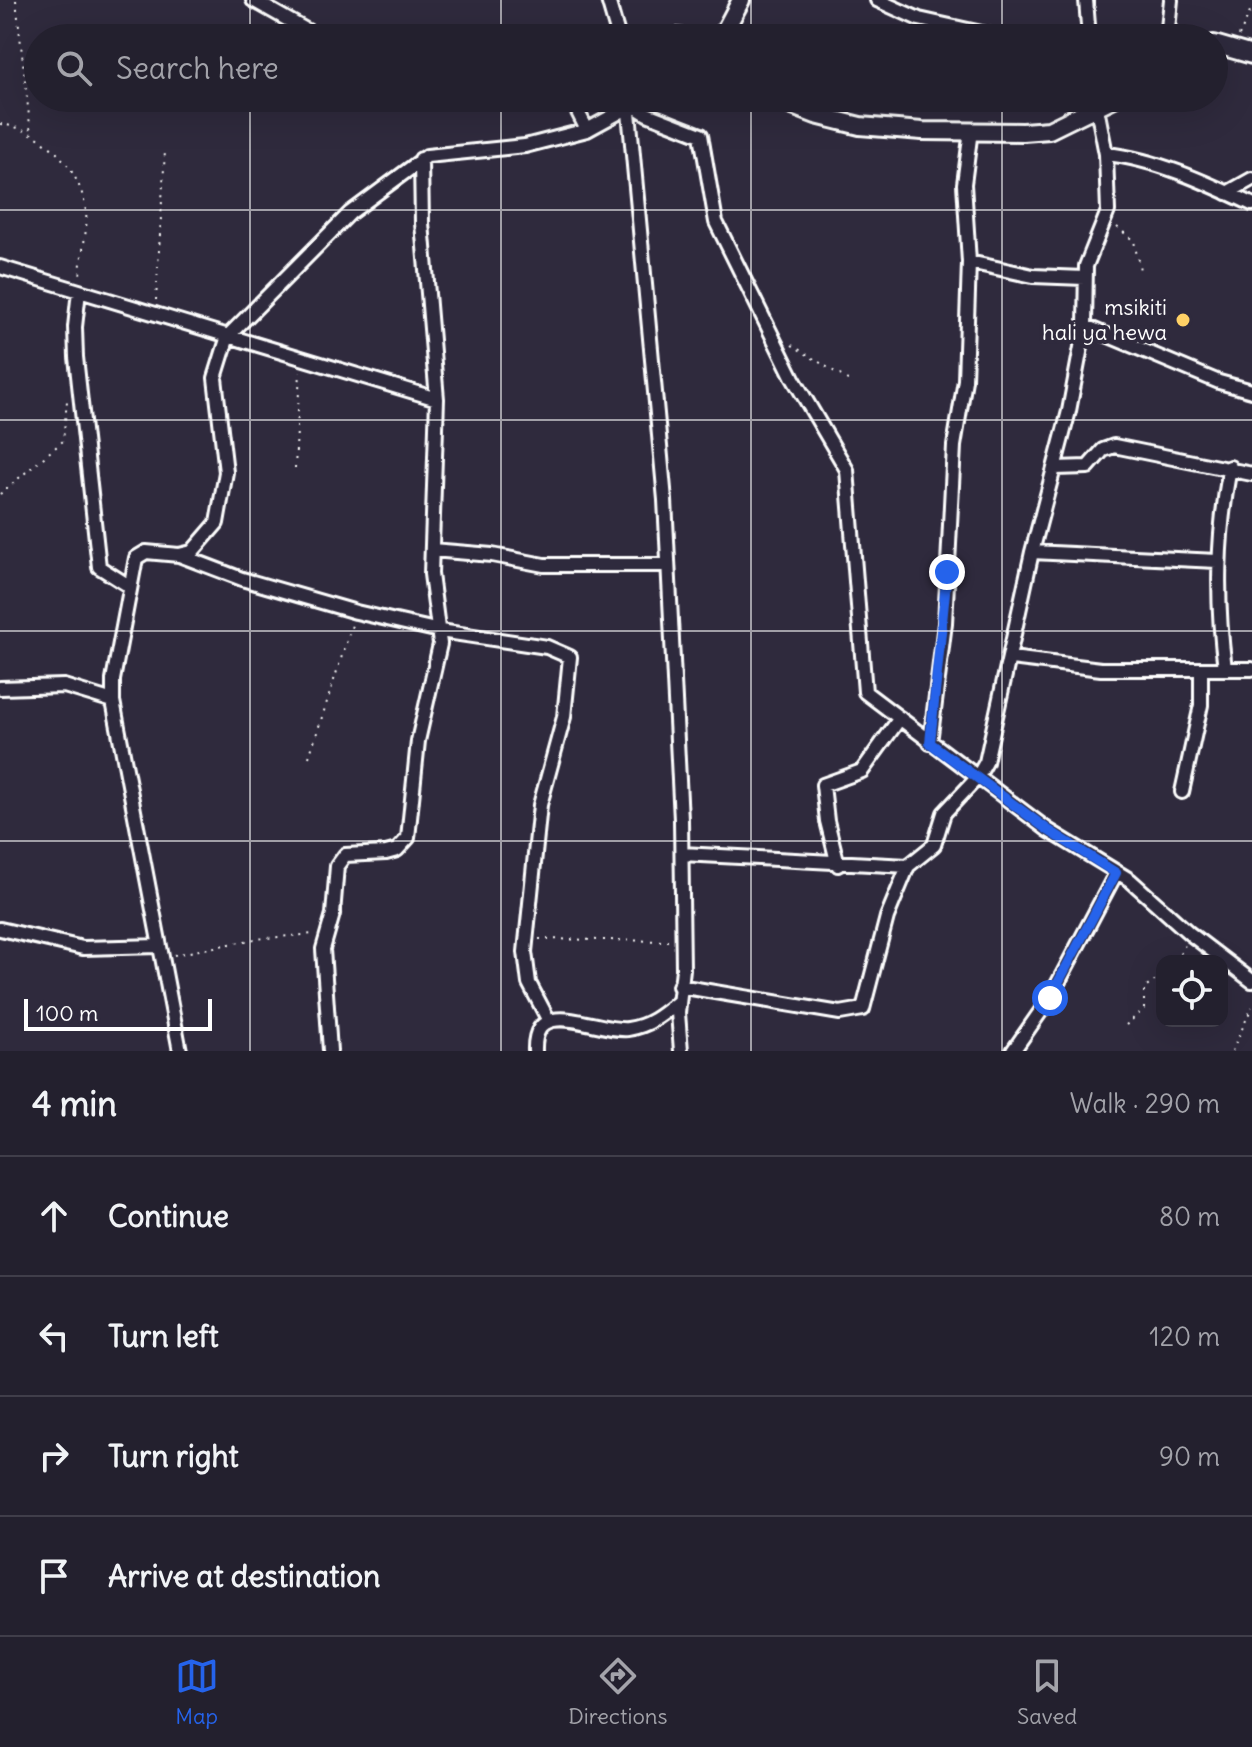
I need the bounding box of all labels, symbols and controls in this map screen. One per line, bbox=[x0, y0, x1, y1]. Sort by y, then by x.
search box bbox=[24, 24, 1228, 112]
icon: search bbox=[52, 46, 96, 90]
text: Search here bbox=[116, 49, 279, 87]
place label: msikiti hali ya hewa bbox=[1042, 293, 1167, 346]
marker: msikiti hali ya hewa bbox=[1174, 311, 1192, 329]
route end bbox=[929, 554, 965, 590]
map controls bbox=[1156, 955, 1228, 1027]
button: locate bbox=[1156, 955, 1228, 1027]
route start bbox=[1032, 980, 1068, 1016]
scale bar bbox=[24, 995, 212, 1031]
text: 100 m bbox=[36, 999, 98, 1027]
text: 4 min bbox=[32, 1082, 117, 1125]
text: Walk · 290 m bbox=[1070, 1087, 1220, 1120]
icon: ahead bbox=[32, 1194, 76, 1238]
text: Continue bbox=[108, 1197, 229, 1235]
text: 80 m bbox=[1159, 1200, 1220, 1233]
icon: left bbox=[32, 1314, 76, 1358]
text: Turn left bbox=[108, 1317, 219, 1355]
text: 120 m bbox=[1149, 1320, 1220, 1353]
icon: right bbox=[32, 1434, 76, 1478]
text: Turn right bbox=[108, 1437, 239, 1475]
text: 90 m bbox=[1159, 1440, 1220, 1473]
icon: arrive bbox=[32, 1554, 76, 1598]
text: Arrive at destination bbox=[108, 1557, 380, 1595]
tab: Map bbox=[175, 1654, 219, 1730]
tab: Directions bbox=[568, 1654, 668, 1730]
tab: Saved bbox=[1017, 1654, 1077, 1730]

